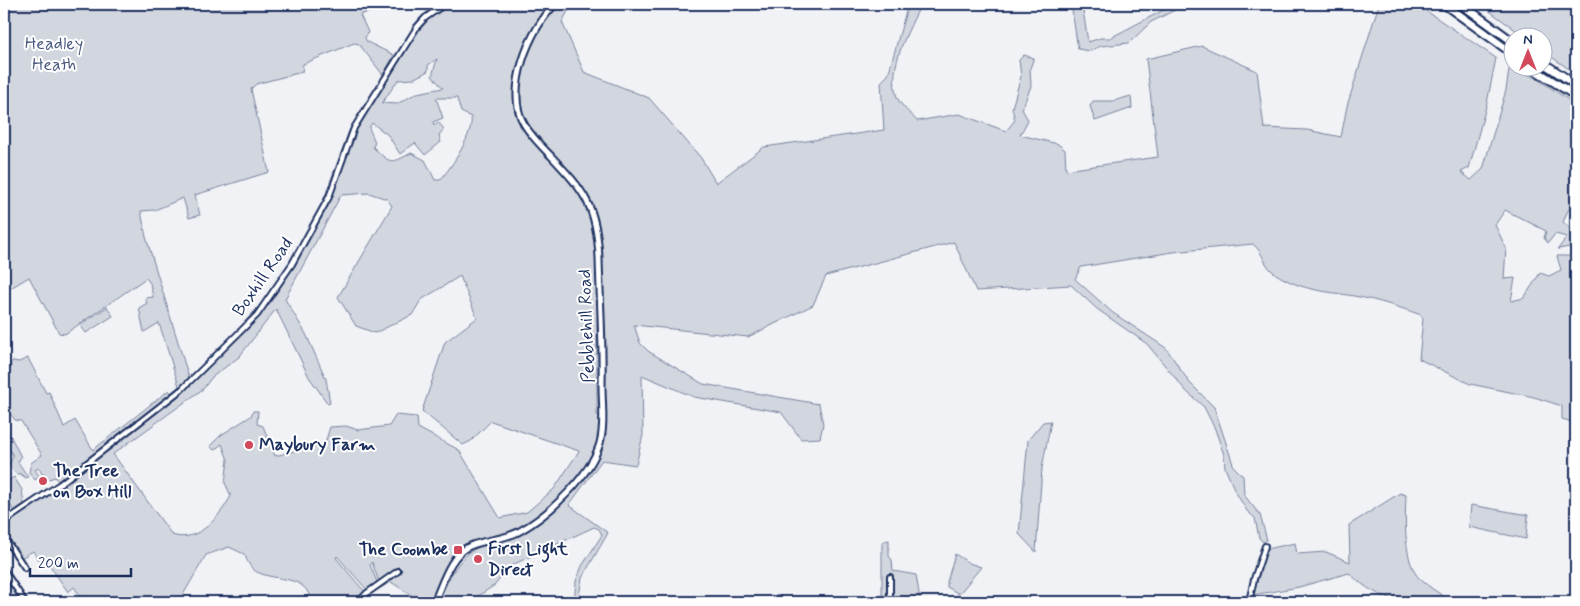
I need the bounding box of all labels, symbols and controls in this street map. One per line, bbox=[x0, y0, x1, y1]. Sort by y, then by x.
north arrow bbox=[1502, 28, 1552, 78]
text: N bbox=[1523, 31, 1533, 49]
park label: Headley Heath bbox=[25, 32, 83, 77]
street label: Boxhill Road bbox=[227, 233, 299, 321]
street label: Pebblehill Road bbox=[573, 269, 601, 383]
place label: Maybury Farm bbox=[259, 433, 375, 457]
marker: Maybury Farm bbox=[243, 439, 255, 451]
place label: The Tree on Box Hill bbox=[53, 459, 132, 504]
marker: The Tree on Box Hill bbox=[37, 475, 49, 487]
place label: First Light Direct bbox=[488, 537, 568, 582]
place label: The Coombe bbox=[359, 538, 449, 562]
marker: The Coombe bbox=[452, 544, 464, 556]
scale bar bbox=[30, 546, 131, 578]
marker: First Light Direct bbox=[472, 553, 484, 565]
text: 200 m bbox=[38, 554, 79, 574]

